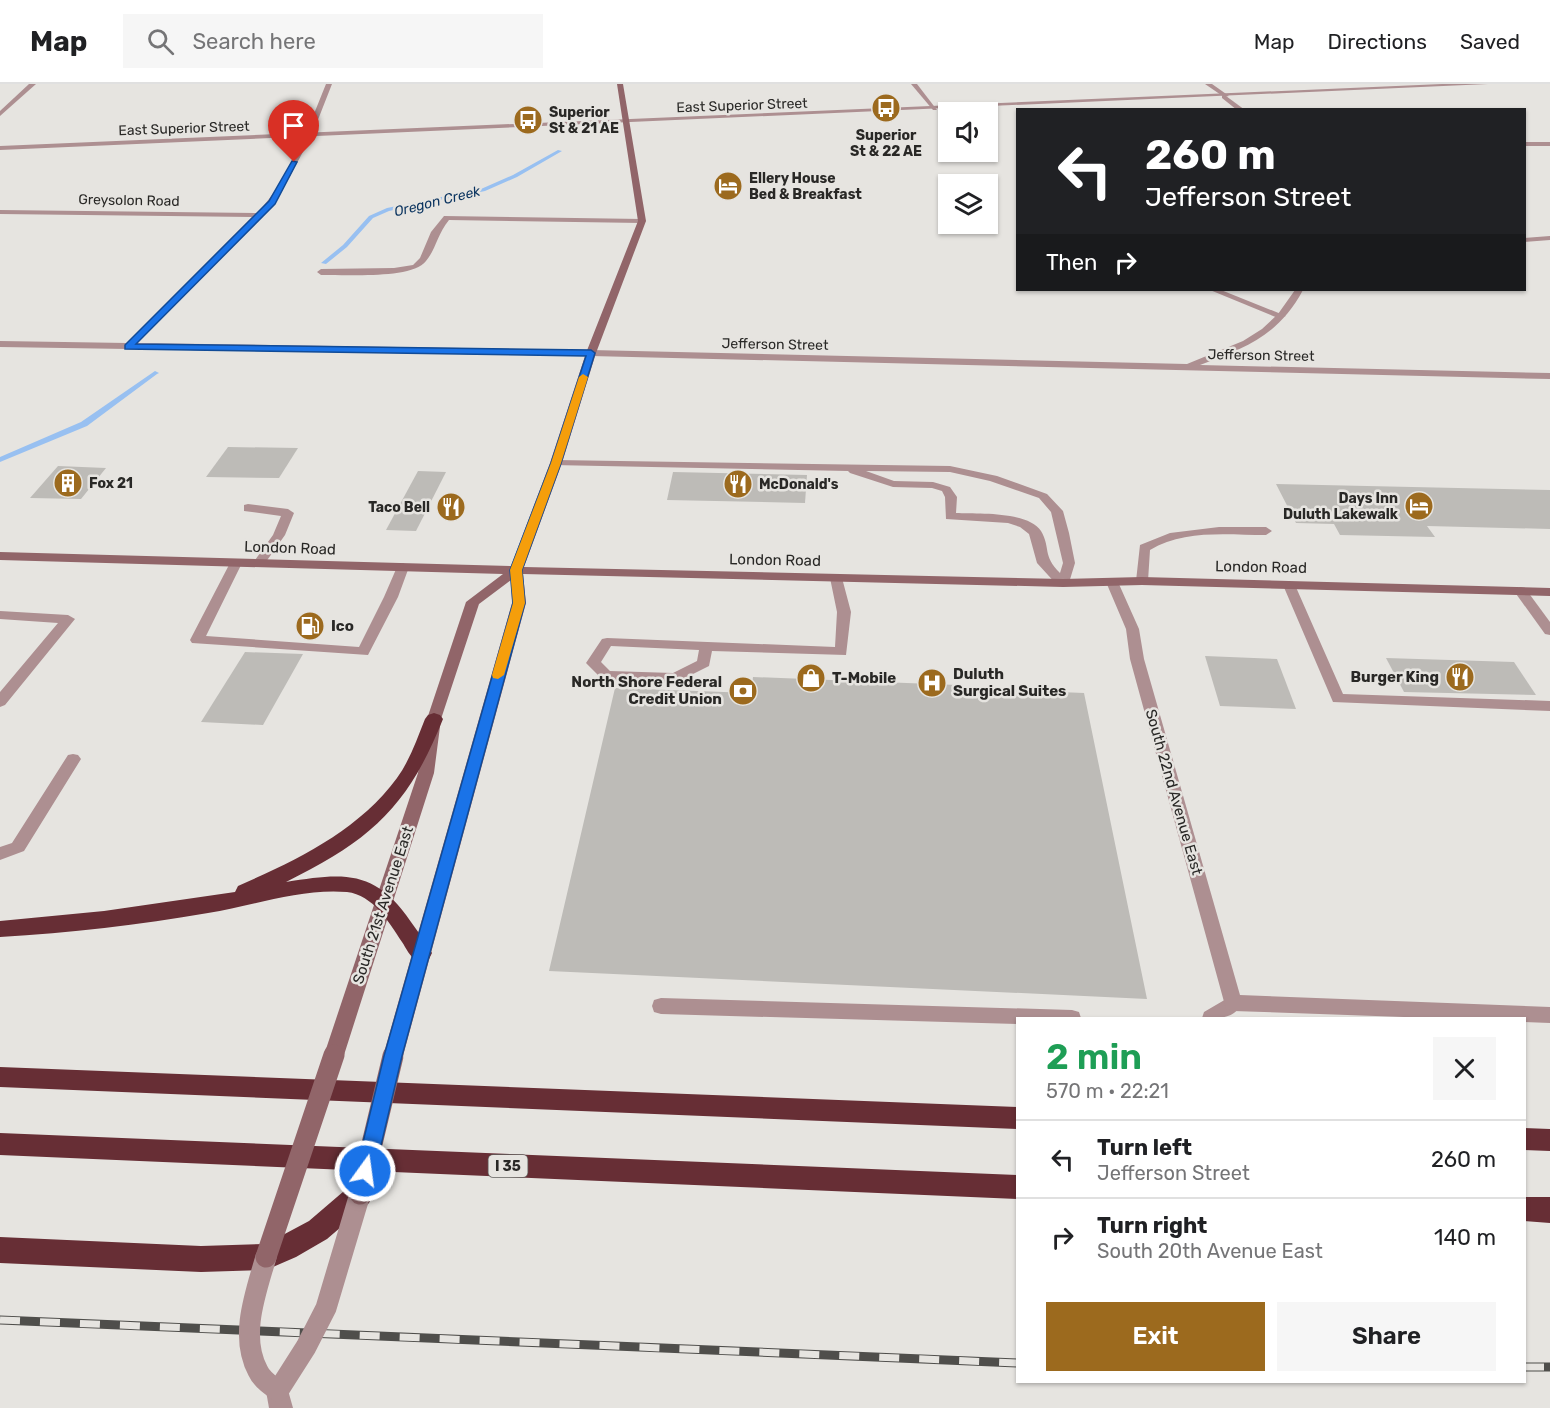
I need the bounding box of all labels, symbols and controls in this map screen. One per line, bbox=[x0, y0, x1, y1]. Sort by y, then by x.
search box bbox=[123, 14, 543, 68]
text: Map bbox=[30, 25, 87, 58]
icon: search bbox=[144, 25, 177, 58]
text: Search here bbox=[192, 28, 316, 55]
text: Map bbox=[1254, 29, 1295, 54]
text: Directions bbox=[1328, 29, 1427, 54]
text: Saved bbox=[1460, 29, 1520, 54]
bus stop icon: Superior St & 22 AE bbox=[870, 92, 902, 124]
street label: East Superior Street bbox=[676, 95, 808, 116]
pin bbox=[268, 100, 319, 162]
map controls bbox=[938, 102, 998, 234]
button: sound bbox=[938, 102, 998, 162]
bus stop icon: Superior St & 21 AE bbox=[512, 104, 544, 136]
place label: Superior St & 21 AE bbox=[549, 104, 619, 137]
icon: arrive bbox=[277, 109, 310, 142]
street label: East Superior Street bbox=[118, 118, 250, 139]
place label: Superior St & 22 AE bbox=[850, 127, 922, 160]
text: 260 m bbox=[1145, 130, 1276, 180]
icon: left bbox=[1046, 132, 1124, 210]
hotel icon: Ellery House Bed & Breakfast bbox=[712, 170, 744, 202]
place label: Ellery House Bed & Breakfast bbox=[749, 170, 862, 203]
button: layers bbox=[938, 174, 998, 234]
text: Jefferson Street bbox=[1145, 181, 1351, 213]
water label: Oregon Creek bbox=[392, 182, 483, 220]
street label: Greysolon Road bbox=[78, 191, 180, 210]
icon: right bbox=[1109, 246, 1142, 279]
text: Then bbox=[1046, 249, 1097, 276]
street label: Jefferson Street bbox=[721, 335, 829, 354]
street label: Jefferson Street bbox=[1207, 346, 1315, 365]
building icon: Fox 21 bbox=[52, 467, 84, 499]
restaurant icon: McDonald's bbox=[722, 468, 754, 500]
place label: Fox 21 bbox=[89, 475, 133, 492]
place label: McDonald's bbox=[759, 476, 839, 493]
place label: Days Inn Duluth Lakewalk bbox=[1283, 490, 1399, 523]
hotel icon: Days Inn Duluth Lakewalk bbox=[1403, 490, 1435, 522]
restaurant icon: Taco Bell bbox=[435, 491, 467, 523]
place label: Taco Bell bbox=[368, 499, 430, 516]
street label: London Road bbox=[244, 537, 336, 559]
street label: London Road bbox=[729, 550, 821, 570]
street label: London Road bbox=[1215, 557, 1307, 577]
fuel station icon: Ico bbox=[294, 610, 326, 642]
place label: Ico bbox=[331, 617, 354, 635]
restaurant icon: Burger King bbox=[1444, 661, 1476, 693]
shop icon: T-Mobile bbox=[795, 662, 827, 694]
place label: Duluth Surgical Suites bbox=[953, 665, 1066, 700]
hospital icon: Duluth Surgical Suites bbox=[916, 667, 948, 699]
place label: Burger King bbox=[1351, 668, 1439, 686]
place label: T-Mobile bbox=[832, 669, 896, 687]
place label: North Shore Federal Credit Union bbox=[571, 673, 722, 708]
bank icon: North Shore Federal Credit Union bbox=[727, 675, 759, 707]
street label: South 22nd Avenue East bbox=[1142, 707, 1206, 877]
street label: South 21st Avenue East bbox=[349, 824, 417, 986]
text: 2 min bbox=[1046, 1035, 1142, 1078]
button: close bbox=[1433, 1037, 1496, 1100]
text: 570 m · 22:21 bbox=[1046, 1079, 1169, 1103]
text: Turn left bbox=[1097, 1134, 1192, 1161]
position arrow bbox=[333, 1139, 397, 1203]
icon: left bbox=[1046, 1143, 1079, 1176]
text: 260 m bbox=[1431, 1146, 1496, 1173]
road number: I 35 bbox=[488, 1155, 528, 1177]
text: Jefferson Street bbox=[1097, 1161, 1250, 1185]
text: Turn right bbox=[1097, 1212, 1207, 1239]
icon: right bbox=[1046, 1221, 1079, 1254]
text: 140 m bbox=[1434, 1224, 1496, 1251]
text: South 20th Avenue East bbox=[1097, 1239, 1323, 1263]
button: Exit bbox=[1046, 1302, 1265, 1371]
button: Share bbox=[1277, 1302, 1496, 1371]

